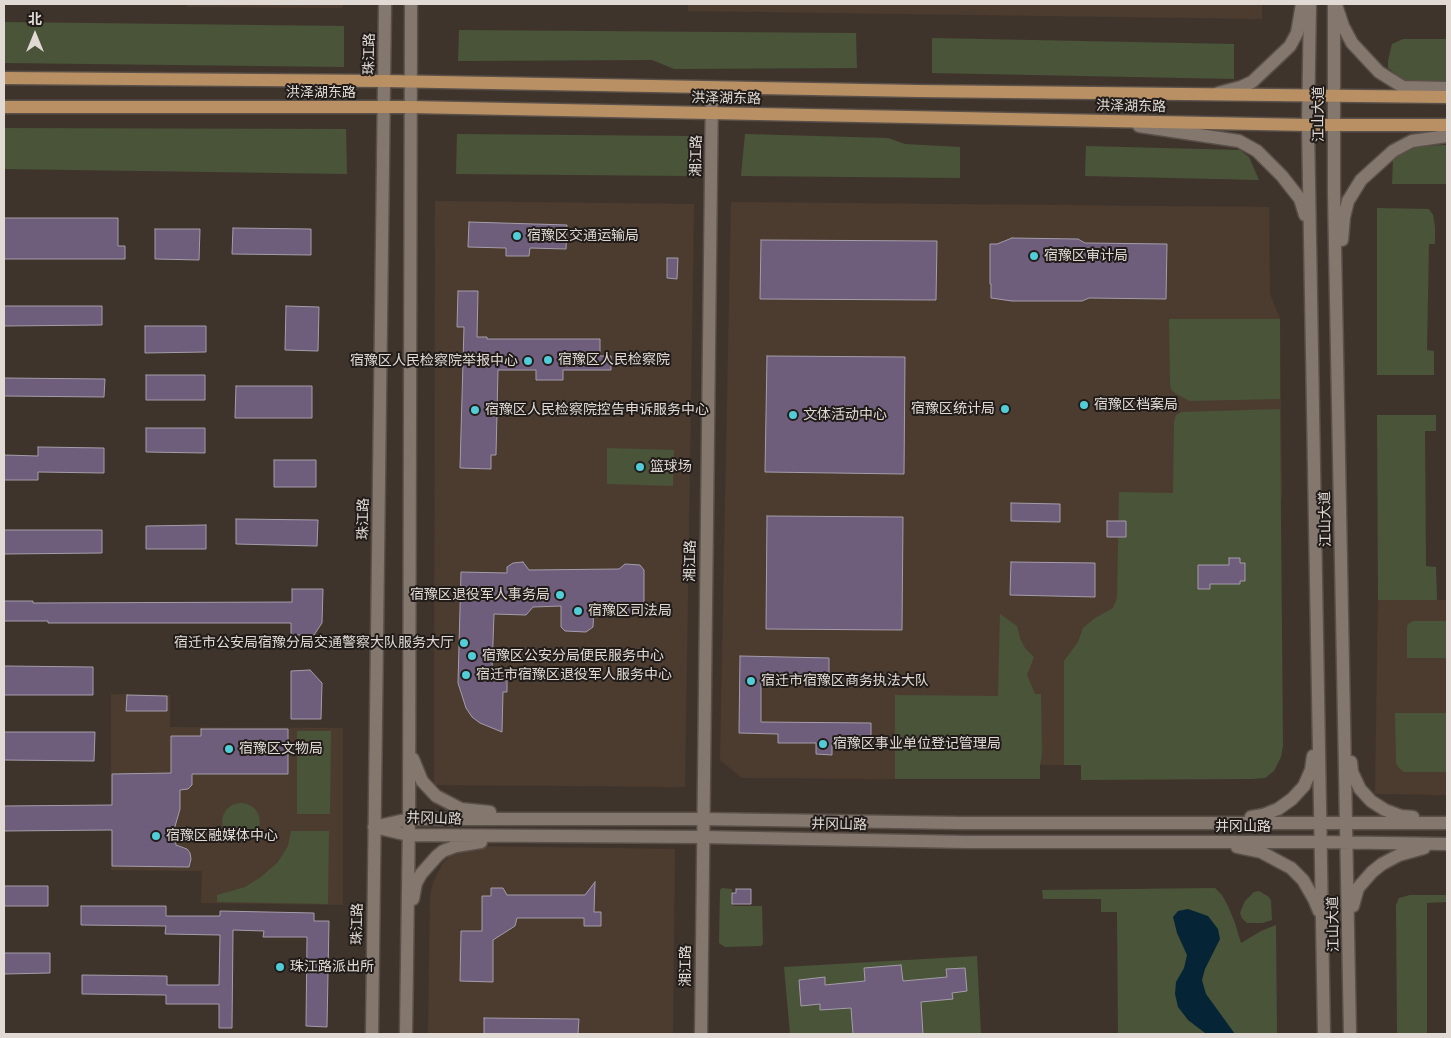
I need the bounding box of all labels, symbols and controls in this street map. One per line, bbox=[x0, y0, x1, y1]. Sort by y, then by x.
north arrow bbox=[10, 10, 60, 60]
text: 北 bbox=[28, 12, 42, 27]
street label: 珠江路 bbox=[361, 33, 379, 75]
street label: 洪泽湖东路 bbox=[286, 85, 356, 101]
street label: 江山大道 bbox=[1311, 86, 1327, 142]
street label: 洪泽湖东路 bbox=[691, 90, 761, 108]
street label: 洪泽湖东路 bbox=[1096, 98, 1166, 116]
street label: 湘江路 bbox=[688, 135, 706, 177]
place label: 宿豫区交通运输局 bbox=[527, 228, 639, 244]
marker: 宿豫区交通运输局 bbox=[511, 230, 523, 242]
place label: 宿豫区审计局 bbox=[1044, 248, 1128, 264]
marker: 宿豫区审计局 bbox=[1028, 250, 1040, 262]
place label: 宿豫区人民检察院 bbox=[558, 352, 670, 368]
place label: 宿豫区人民检察院举报中心 bbox=[350, 353, 518, 369]
marker: 宿豫区人民检察院 bbox=[542, 354, 554, 366]
marker: 宿豫区人民检察院举报中心 bbox=[522, 355, 534, 367]
place label: 宿豫区档案局 bbox=[1094, 397, 1178, 413]
marker: 宿豫区档案局 bbox=[1078, 399, 1090, 411]
place label: 宿豫区统计局 bbox=[911, 401, 995, 417]
place label: 宿豫区人民检察院控告申诉服务中心 bbox=[485, 402, 709, 418]
marker: 宿豫区统计局 bbox=[999, 403, 1011, 415]
marker: 宿豫区人民检察院控告申诉服务中心 bbox=[469, 404, 481, 416]
place label: 文体活动中心 bbox=[803, 407, 887, 423]
marker: 文体活动中心 bbox=[787, 409, 799, 421]
place label: 篮球场 bbox=[650, 459, 692, 475]
marker: 篮球场 bbox=[634, 461, 646, 473]
street label: 江山大道 bbox=[1317, 491, 1335, 547]
street label: 珠江路 bbox=[355, 498, 373, 540]
street label: 湘江路 bbox=[682, 540, 700, 582]
place label: 宿豫区退役军人事务局 bbox=[410, 587, 550, 603]
marker: 宿豫区退役军人事务局 bbox=[554, 589, 566, 601]
place label: 宿豫区司法局 bbox=[588, 603, 672, 619]
marker: 宿豫区司法局 bbox=[572, 605, 584, 617]
place label: 宿迁市公安局宿豫分局交通警察大队服务大厅 bbox=[174, 635, 454, 651]
marker: 宿迁市公安局宿豫分局交通警察大队服务大厅 bbox=[458, 637, 470, 649]
place label: 宿豫区公安分局便民服务中心 bbox=[482, 648, 664, 664]
marker: 宿豫区公安分局便民服务中心 bbox=[466, 650, 478, 662]
place label: 宿迁市宿豫区退役军人服务中心 bbox=[476, 667, 672, 683]
marker: 宿迁市宿豫区退役军人服务中心 bbox=[460, 669, 472, 681]
place label: 宿迁市宿豫区商务执法大队 bbox=[761, 673, 929, 689]
marker: 宿迁市宿豫区商务执法大队 bbox=[745, 675, 757, 687]
place label: 宿豫区事业单位登记管理局 bbox=[833, 736, 1001, 752]
marker: 宿豫区事业单位登记管理局 bbox=[817, 738, 829, 750]
place label: 宿豫区文物局 bbox=[239, 741, 323, 757]
marker: 宿豫区文物局 bbox=[223, 743, 235, 755]
street label: 井冈山路 bbox=[406, 810, 462, 828]
street label: 井冈山路 bbox=[811, 816, 867, 834]
street label: 井冈山路 bbox=[1215, 819, 1271, 835]
place label: 宿豫区融媒体中心 bbox=[166, 828, 278, 844]
marker: 宿豫区融媒体中心 bbox=[150, 830, 162, 842]
street label: 江山大道 bbox=[1325, 896, 1343, 952]
street label: 珠江路 bbox=[349, 903, 367, 945]
street label: 湘江路 bbox=[678, 945, 694, 987]
place label: 珠江路派出所 bbox=[290, 959, 374, 975]
marker: 珠江路派出所 bbox=[274, 961, 286, 973]

